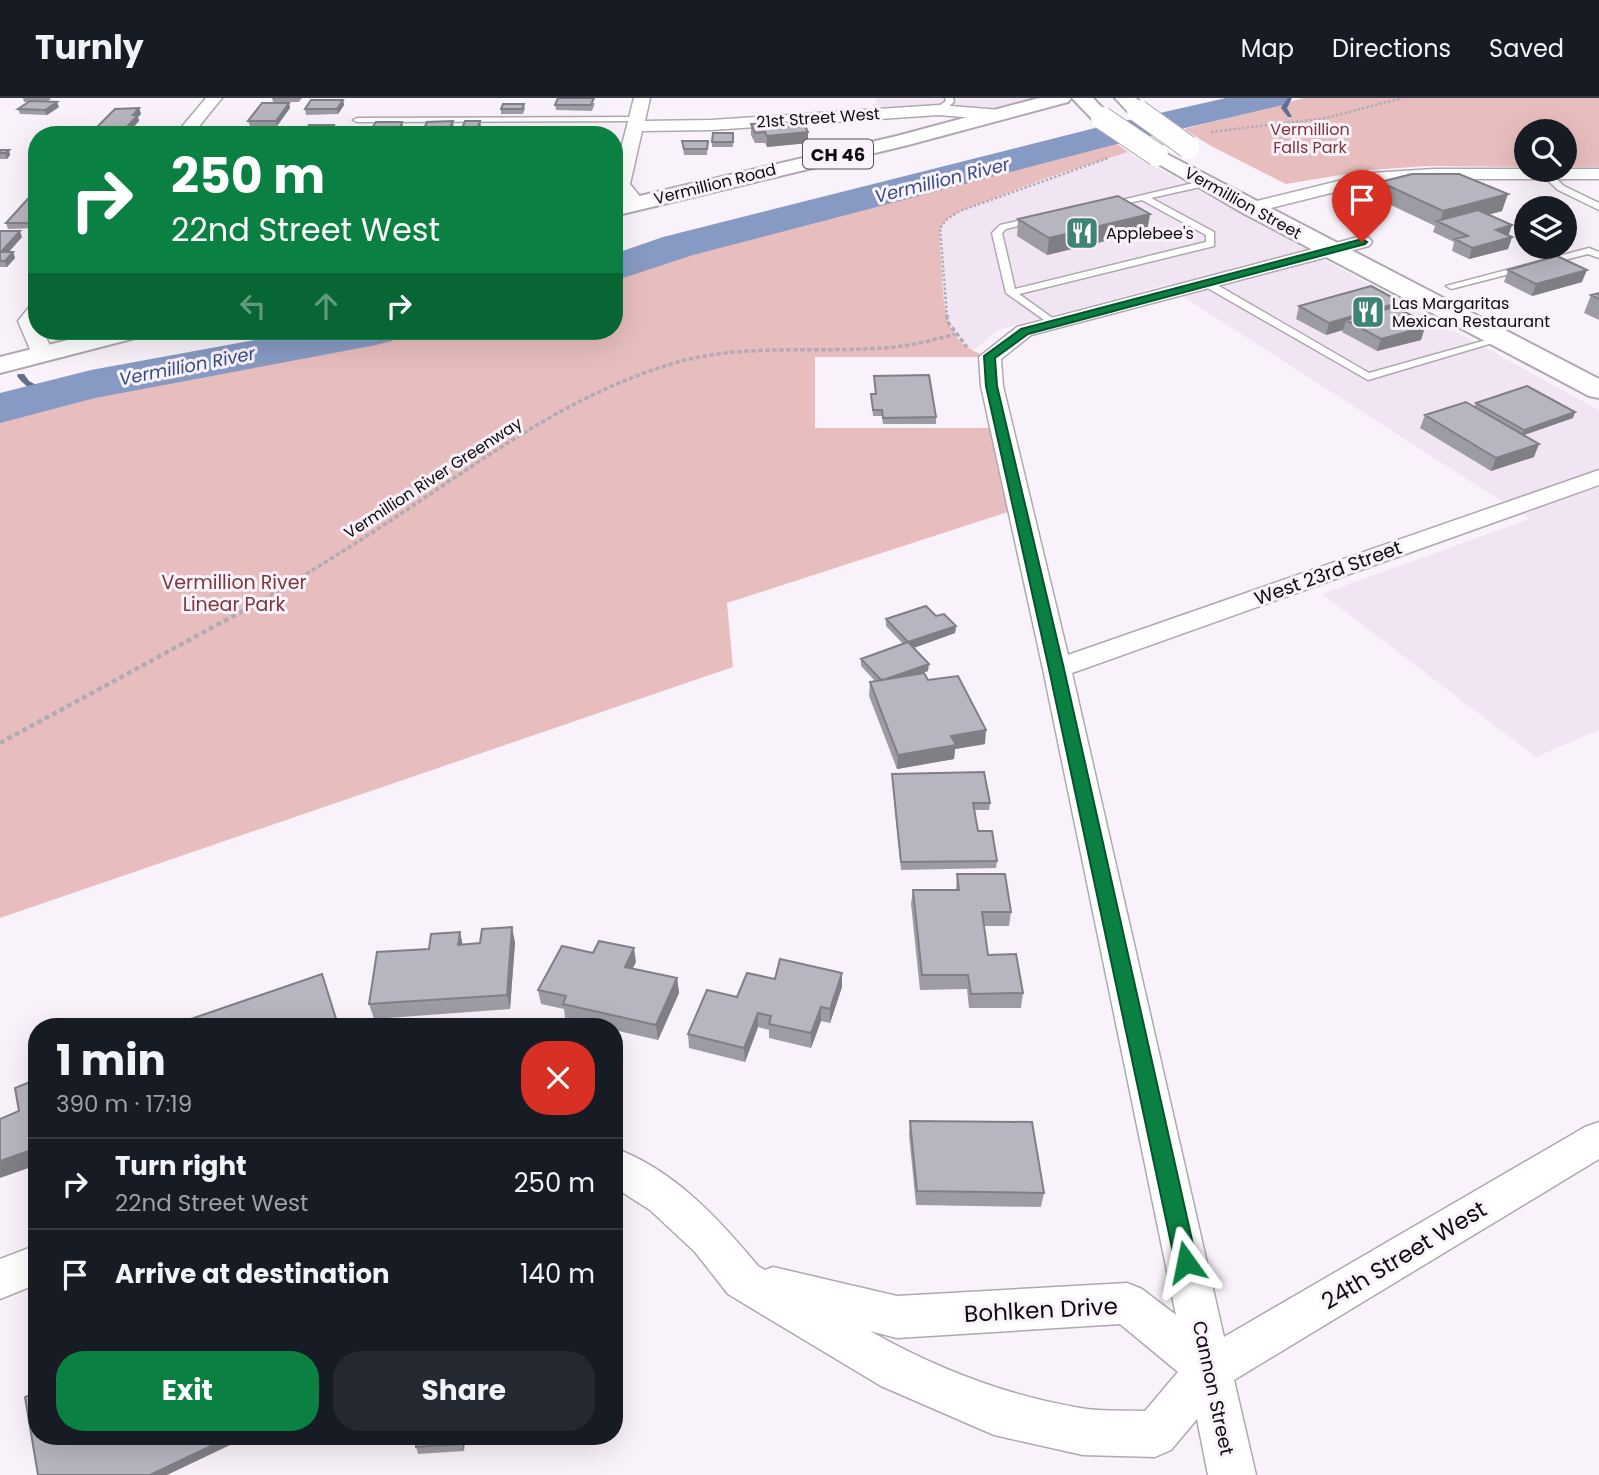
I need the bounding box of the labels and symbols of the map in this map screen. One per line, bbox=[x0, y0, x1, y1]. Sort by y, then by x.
street label: 21st Street West bbox=[756, 102, 881, 134]
park label: Vermillion Falls Park bbox=[1270, 118, 1350, 159]
road number: CH 46 bbox=[803, 140, 873, 168]
water label: Vermillion River bbox=[872, 151, 1013, 209]
street label: Vermillion Road bbox=[651, 158, 779, 210]
street label: Vermillion Street bbox=[1180, 161, 1306, 245]
pin bbox=[1332, 170, 1392, 242]
restaurant icon: Applebee's bbox=[1063, 214, 1101, 252]
place label: Applebee's bbox=[1106, 222, 1194, 245]
place label: Las Margaritas Mexican Restaurant bbox=[1392, 292, 1550, 333]
restaurant icon: Las Margaritas Mexican Restaurant bbox=[1349, 293, 1387, 331]
water label: Vermillion River bbox=[117, 340, 258, 391]
street label: Vermillion River Greenway bbox=[340, 412, 526, 544]
street label: West 23rd Street bbox=[1251, 534, 1406, 612]
park label: Vermillion River Linear Park bbox=[161, 569, 307, 618]
street label: 24th Street West bbox=[1315, 1193, 1493, 1317]
position arrow bbox=[1149, 1225, 1223, 1299]
street label: Bohlken Drive bbox=[963, 1290, 1119, 1330]
street label: Cannon Street bbox=[1186, 1318, 1240, 1458]

